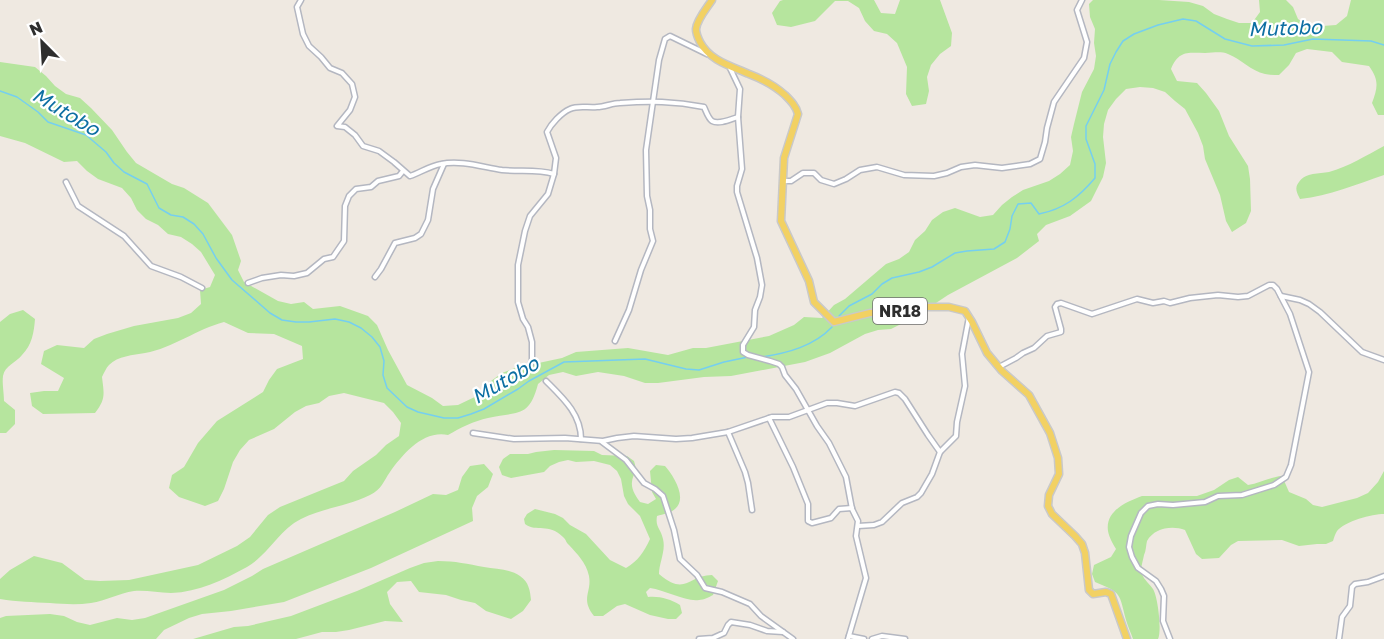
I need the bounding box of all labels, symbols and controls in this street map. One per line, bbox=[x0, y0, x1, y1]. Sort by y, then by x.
north arrow bbox=[12, 12, 72, 72]
water label: Mutobo bbox=[1248, 14, 1323, 40]
text: N bbox=[26, 17, 46, 40]
water label: Mutobo bbox=[29, 82, 105, 141]
road number: NR18 bbox=[873, 298, 927, 324]
water label: Mutobo bbox=[467, 350, 543, 408]

